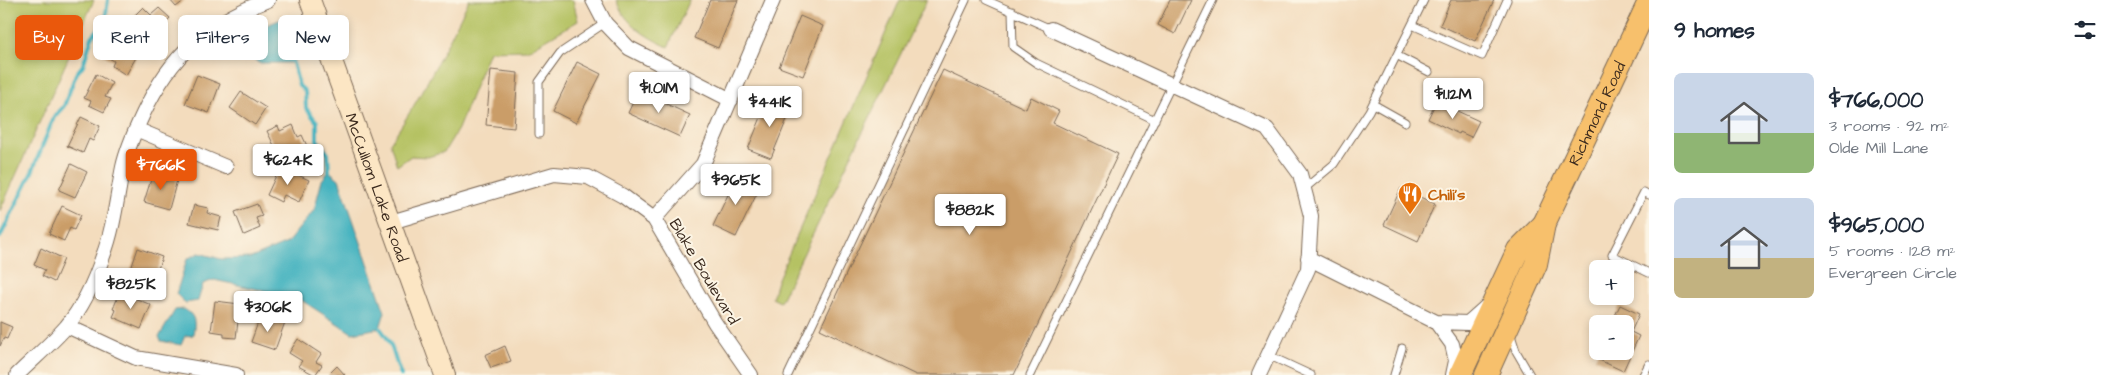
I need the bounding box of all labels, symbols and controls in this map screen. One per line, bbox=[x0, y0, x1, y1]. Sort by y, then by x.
chip: Buy bbox=[15, 15, 83, 60]
chip: Rent bbox=[93, 15, 168, 60]
chip: Filters bbox=[178, 15, 268, 60]
chip: New bbox=[278, 15, 349, 60]
text: 9 homes bbox=[1674, 16, 1755, 45]
icon: filters bbox=[2071, 16, 2099, 44]
street label: Richmond Road bbox=[1563, 58, 1631, 169]
pin: $1.01M bbox=[618, 72, 700, 114]
text: $1.01M bbox=[640, 77, 678, 99]
pin: $1.12M bbox=[1412, 78, 1494, 120]
text: $1.12M bbox=[1434, 83, 1472, 105]
pin: $441K bbox=[735, 86, 805, 128]
text: $766,000 bbox=[1829, 86, 1923, 115]
text: $441K bbox=[749, 91, 791, 113]
icon: home bbox=[1714, 93, 1774, 153]
street label: McCullom Lake Road bbox=[340, 110, 413, 265]
text: 3 rooms · 92 m² bbox=[1829, 115, 1949, 137]
text: Olde Mill Lane bbox=[1829, 137, 1928, 159]
pin: $624K bbox=[253, 144, 323, 186]
pin: $766K bbox=[126, 148, 196, 191]
text: $624K bbox=[264, 149, 312, 171]
text: $766K bbox=[137, 154, 185, 176]
pin: $965K bbox=[701, 164, 771, 206]
text: $965K bbox=[711, 169, 761, 191]
restaurant icon: Chili's bbox=[1397, 181, 1423, 215]
place label: Chili's bbox=[1428, 184, 1465, 206]
pin: $882K bbox=[935, 194, 1005, 236]
text: $882K bbox=[946, 199, 994, 221]
text: $965,000 bbox=[1829, 211, 1924, 240]
street label: Blake Boulevard bbox=[664, 214, 744, 329]
icon: home bbox=[1714, 218, 1774, 278]
text: 5 rooms · 128 m² bbox=[1829, 240, 1956, 262]
map controls bbox=[1589, 260, 1634, 360]
button: + bbox=[1589, 260, 1634, 305]
text: Evergreen Circle bbox=[1829, 262, 1957, 284]
pin: $825K bbox=[96, 268, 166, 310]
text: $825K bbox=[106, 273, 156, 295]
pin: $306K bbox=[233, 290, 303, 333]
text: $306K bbox=[245, 296, 291, 318]
button: − bbox=[1589, 315, 1634, 360]

